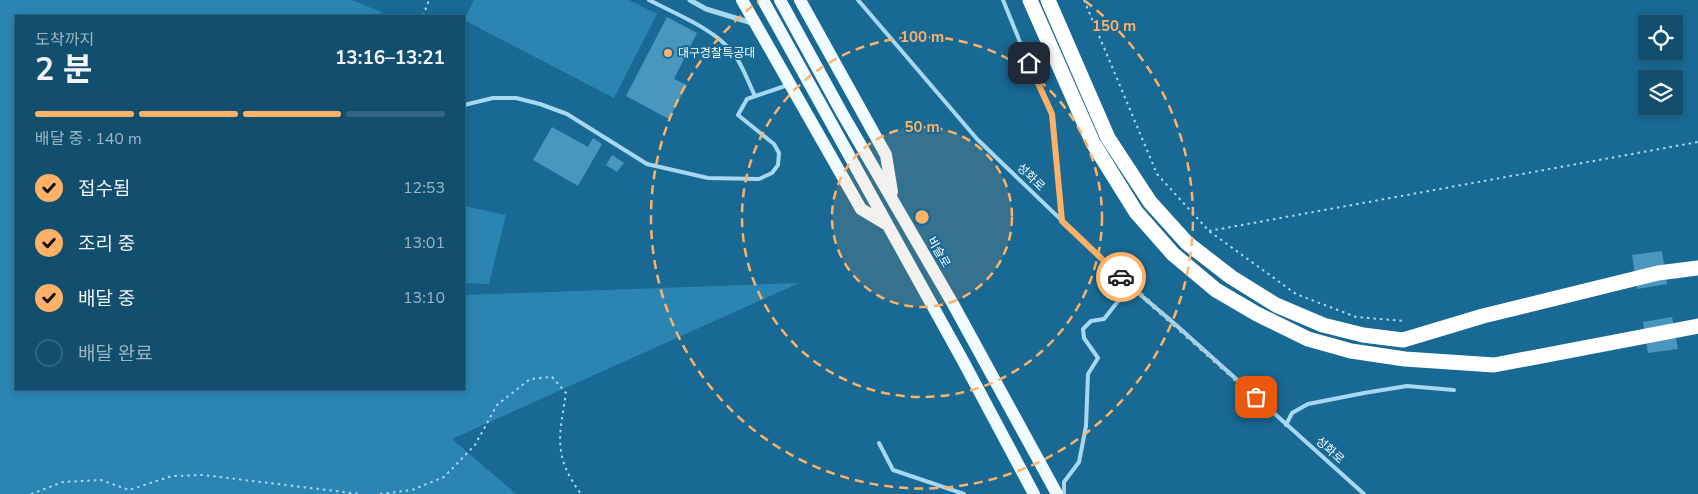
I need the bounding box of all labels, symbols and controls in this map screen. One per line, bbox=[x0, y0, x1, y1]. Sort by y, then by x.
map controls bbox=[1638, 15, 1683, 115]
button: locate bbox=[1638, 15, 1683, 60]
text: 150 m bbox=[1092, 16, 1136, 36]
text: 100 m bbox=[900, 27, 944, 47]
text: 도착까지 bbox=[35, 29, 94, 51]
pin bbox=[1008, 42, 1050, 84]
text: 13:16–13:21 bbox=[335, 45, 445, 71]
place label: 대구경찰특공대 bbox=[678, 45, 755, 61]
marker: 대구경찰특공대 bbox=[662, 47, 674, 59]
text: 2 분 bbox=[35, 48, 92, 91]
icon: home bbox=[1015, 49, 1043, 77]
button: layers bbox=[1638, 70, 1683, 115]
text: 50 m bbox=[904, 117, 940, 137]
text: 배달 중 · 140 m bbox=[35, 128, 142, 150]
street label: 성화로 bbox=[1014, 160, 1048, 194]
icon: check bbox=[35, 174, 63, 202]
text: 접수됨 bbox=[78, 176, 130, 202]
text: 12:53 bbox=[403, 177, 445, 199]
centre of rings bbox=[913, 208, 931, 226]
icon: check bbox=[35, 229, 63, 257]
text: 조리 중 bbox=[78, 231, 135, 257]
text: 13:01 bbox=[403, 232, 445, 254]
street label: 비슬로 bbox=[924, 234, 954, 270]
courier bbox=[1096, 252, 1146, 302]
icon: car bbox=[1107, 263, 1135, 291]
icon: check bbox=[35, 284, 63, 312]
text: 배달 중 bbox=[78, 286, 135, 312]
text: 13:10 bbox=[403, 287, 445, 309]
text: 배달 완료 bbox=[78, 341, 153, 367]
pin bbox=[1235, 376, 1277, 418]
icon: bag bbox=[1242, 383, 1270, 411]
street label: 성화로 bbox=[1312, 433, 1348, 467]

